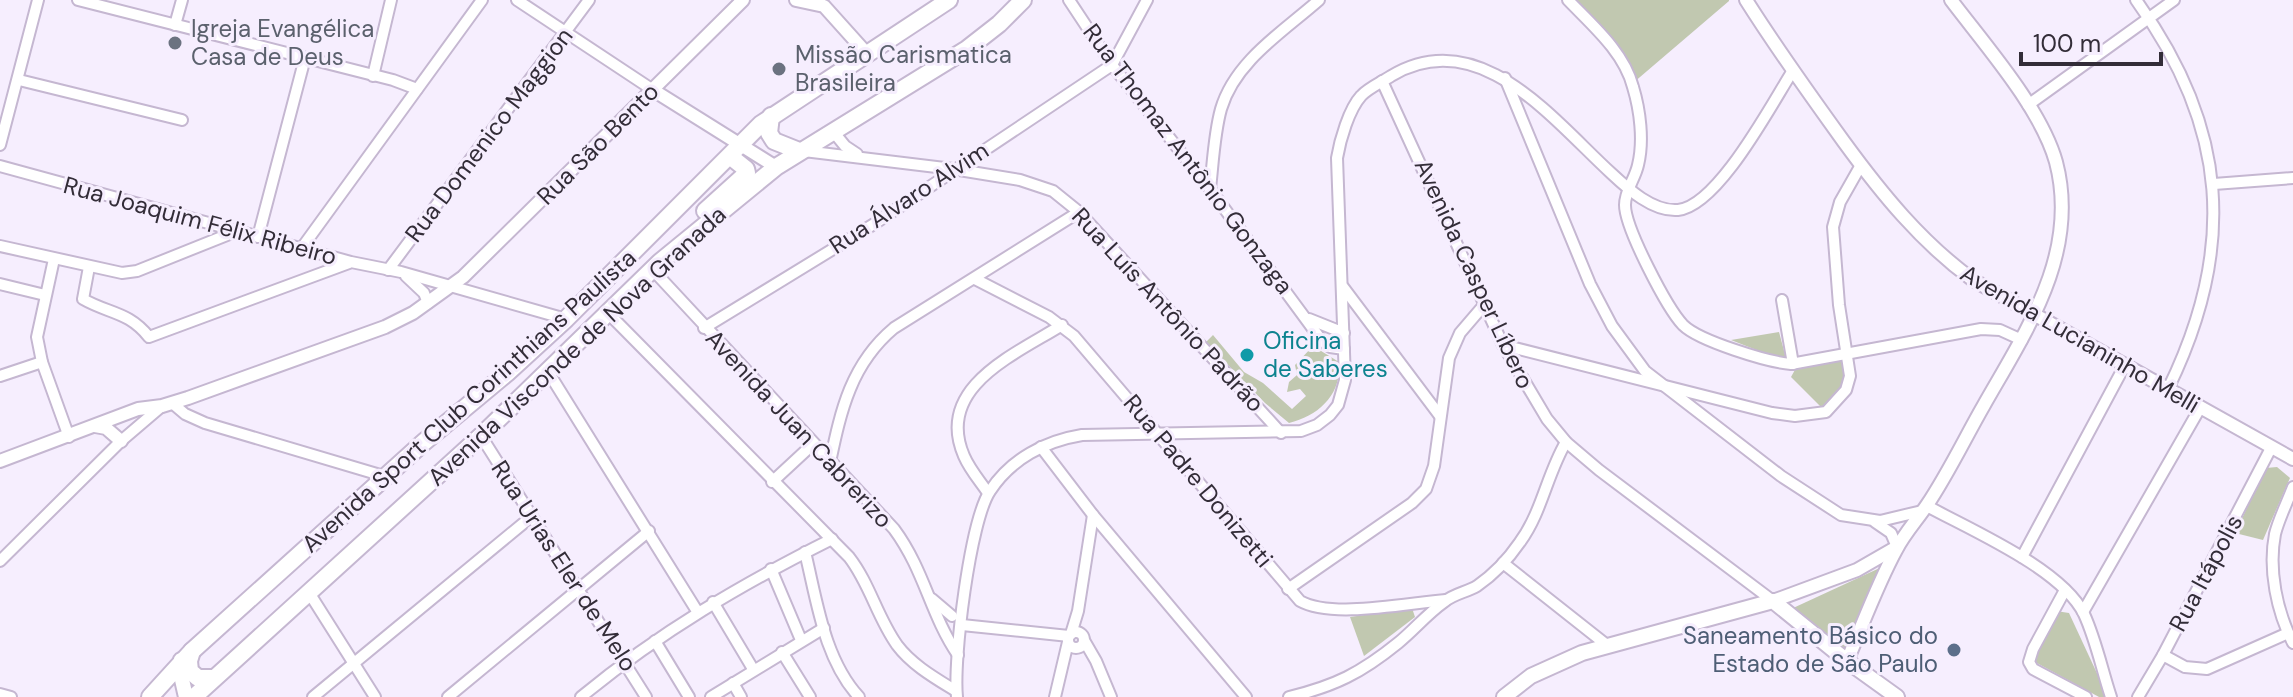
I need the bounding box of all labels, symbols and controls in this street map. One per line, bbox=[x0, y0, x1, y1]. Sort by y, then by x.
place label: Igreja Evangélica Casa de Deus bbox=[191, 13, 374, 72]
scale bar bbox=[2021, 16, 2161, 66]
street label: Rua Thomaz Antônio Gonzaga bbox=[1077, 17, 1300, 300]
street label: Rua Domenico Maggion bbox=[398, 21, 579, 248]
text: 100 m bbox=[2033, 28, 2101, 59]
marker: Igreja Evangélica Casa de Deus bbox=[166, 34, 184, 52]
place label: Missão Carismatica Brasileira bbox=[795, 39, 1012, 98]
marker: Missão Carismatica Brasileira bbox=[770, 60, 788, 78]
street label: Rua São Bento bbox=[530, 76, 665, 211]
street label: Rua Álvaro Alvim bbox=[823, 134, 994, 261]
street label: Avenida Casper Líbero bbox=[1408, 154, 1541, 394]
street label: Rua Joaquim Félix Ribeiro bbox=[60, 169, 340, 272]
street label: Avenida Visconde de Nova Granada bbox=[421, 199, 732, 492]
street label: Rua Luís Antônio Padrão bbox=[1065, 201, 1271, 418]
street label: Avenida Sport Club Corinthians Paulista bbox=[295, 242, 642, 559]
street label: Avenida Lucianinho Melli bbox=[1955, 257, 2206, 420]
street label: Avenida Juan Cabrerizo bbox=[699, 323, 900, 535]
place label: Oficina de Saberes bbox=[1263, 325, 1388, 384]
marker: Oficina de Saberes bbox=[1238, 346, 1256, 364]
street label: Rua Padre Donizetti bbox=[1117, 388, 1280, 574]
street label: Rua Urias Eler de Melo bbox=[485, 454, 644, 677]
street label: Rua Itápolis bbox=[2162, 509, 2249, 637]
place label: Saneamento Básico do Estado de São Paulo bbox=[1683, 620, 1938, 679]
marker: Saneamento Básico do Estado de São Paulo bbox=[1945, 641, 1963, 659]

